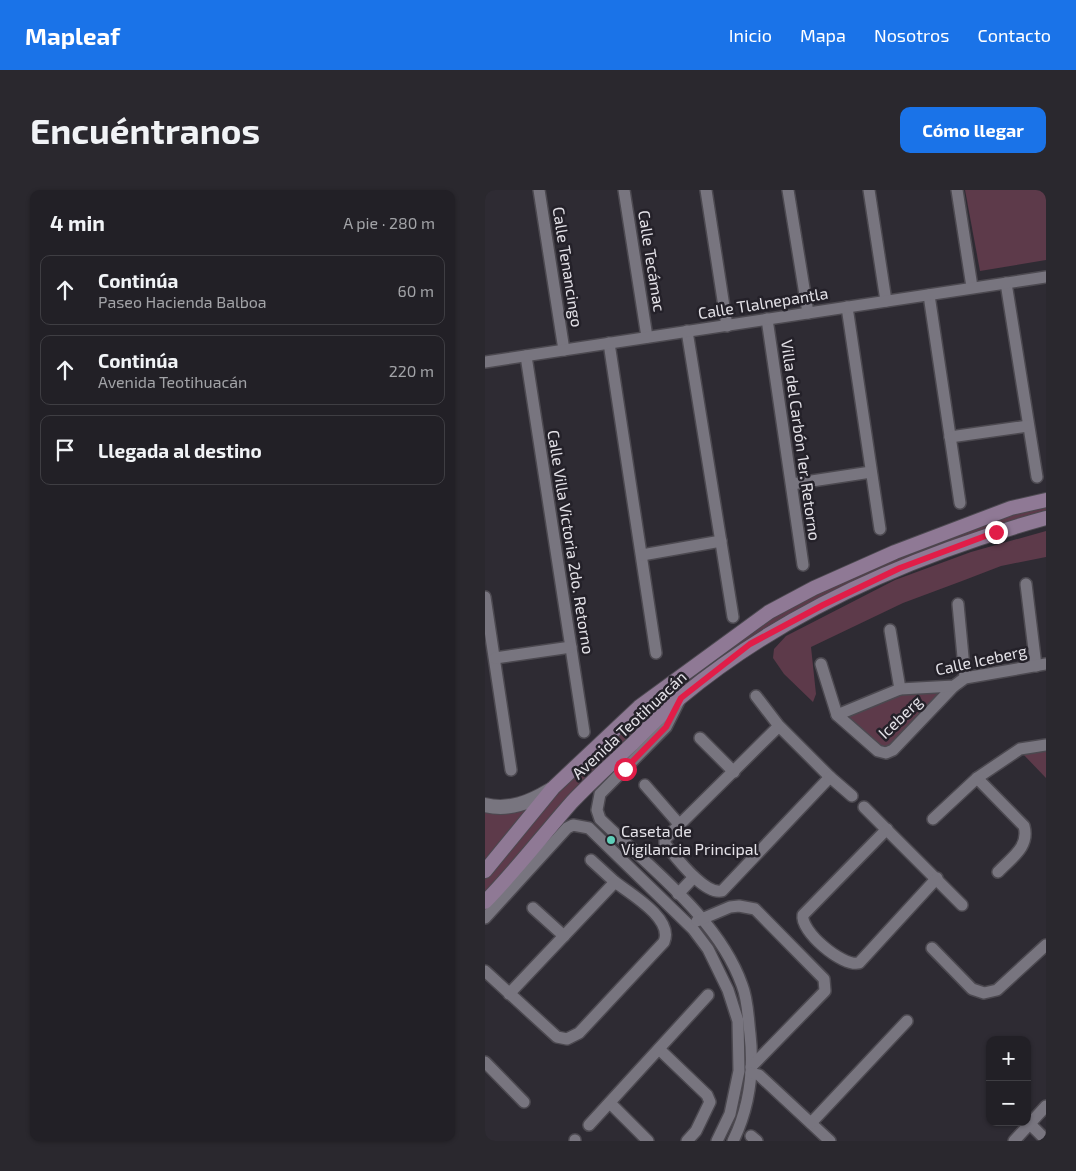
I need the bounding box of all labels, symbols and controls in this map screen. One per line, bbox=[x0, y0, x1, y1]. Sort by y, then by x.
text: Mapleaf bbox=[25, 21, 120, 50]
text: Inicio bbox=[729, 24, 772, 46]
text: Mapa bbox=[800, 24, 846, 46]
text: Nosotros bbox=[874, 24, 949, 46]
text: Contacto bbox=[977, 24, 1051, 46]
button: Cómo llegar bbox=[900, 107, 1046, 153]
text: Encuéntranos bbox=[30, 109, 260, 151]
street label: Calle Tenancingo bbox=[550, 205, 587, 329]
street label: Calle Tecámac bbox=[635, 209, 670, 313]
text: 4 min bbox=[50, 210, 105, 235]
text: A pie · 280 m bbox=[343, 213, 435, 232]
text: Continúa bbox=[98, 269, 178, 292]
icon: ahead bbox=[51, 276, 79, 304]
text: 60 m bbox=[398, 281, 434, 300]
street label: Calle Tlalnepantla bbox=[696, 283, 829, 322]
text: Paseo Hacienda Balboa bbox=[98, 292, 267, 311]
street label: Villa del Carbón 1er. Retorno bbox=[778, 338, 825, 542]
text: Continúa bbox=[98, 349, 178, 372]
icon: ahead bbox=[51, 356, 79, 384]
text: 220 m bbox=[389, 361, 434, 380]
text: Avenida Teotihuacán bbox=[98, 372, 247, 391]
street label: Calle Villa Victoria 2do. Retorno bbox=[544, 428, 599, 655]
icon: arrive bbox=[51, 436, 79, 464]
text: Llegada al destino bbox=[98, 439, 262, 462]
route end bbox=[985, 521, 1008, 544]
street label: Calle Iceberg bbox=[933, 641, 1028, 678]
street label: Avenida Teotihuacán bbox=[568, 667, 690, 783]
street label: Iceberg bbox=[874, 691, 926, 742]
route start bbox=[614, 758, 637, 781]
place label: Caseta de Vigilancia Principal bbox=[621, 821, 759, 858]
marker: Caseta de Vigilancia Principal bbox=[605, 834, 617, 846]
map controls bbox=[986, 1036, 1031, 1126]
button: + bbox=[986, 1036, 1031, 1081]
button: − bbox=[986, 1081, 1031, 1126]

